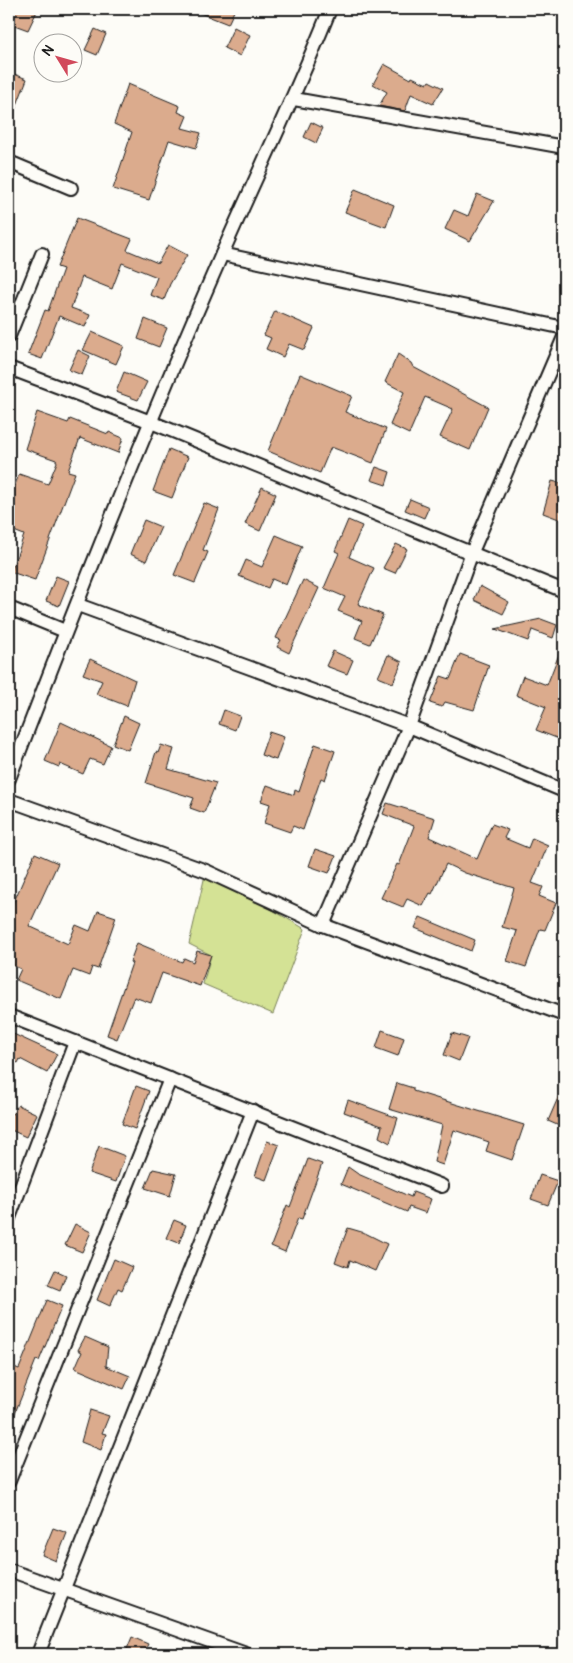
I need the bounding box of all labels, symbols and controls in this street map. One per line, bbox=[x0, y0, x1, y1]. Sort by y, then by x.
north arrow bbox=[32, 32, 82, 82]
text: N bbox=[38, 42, 58, 59]

